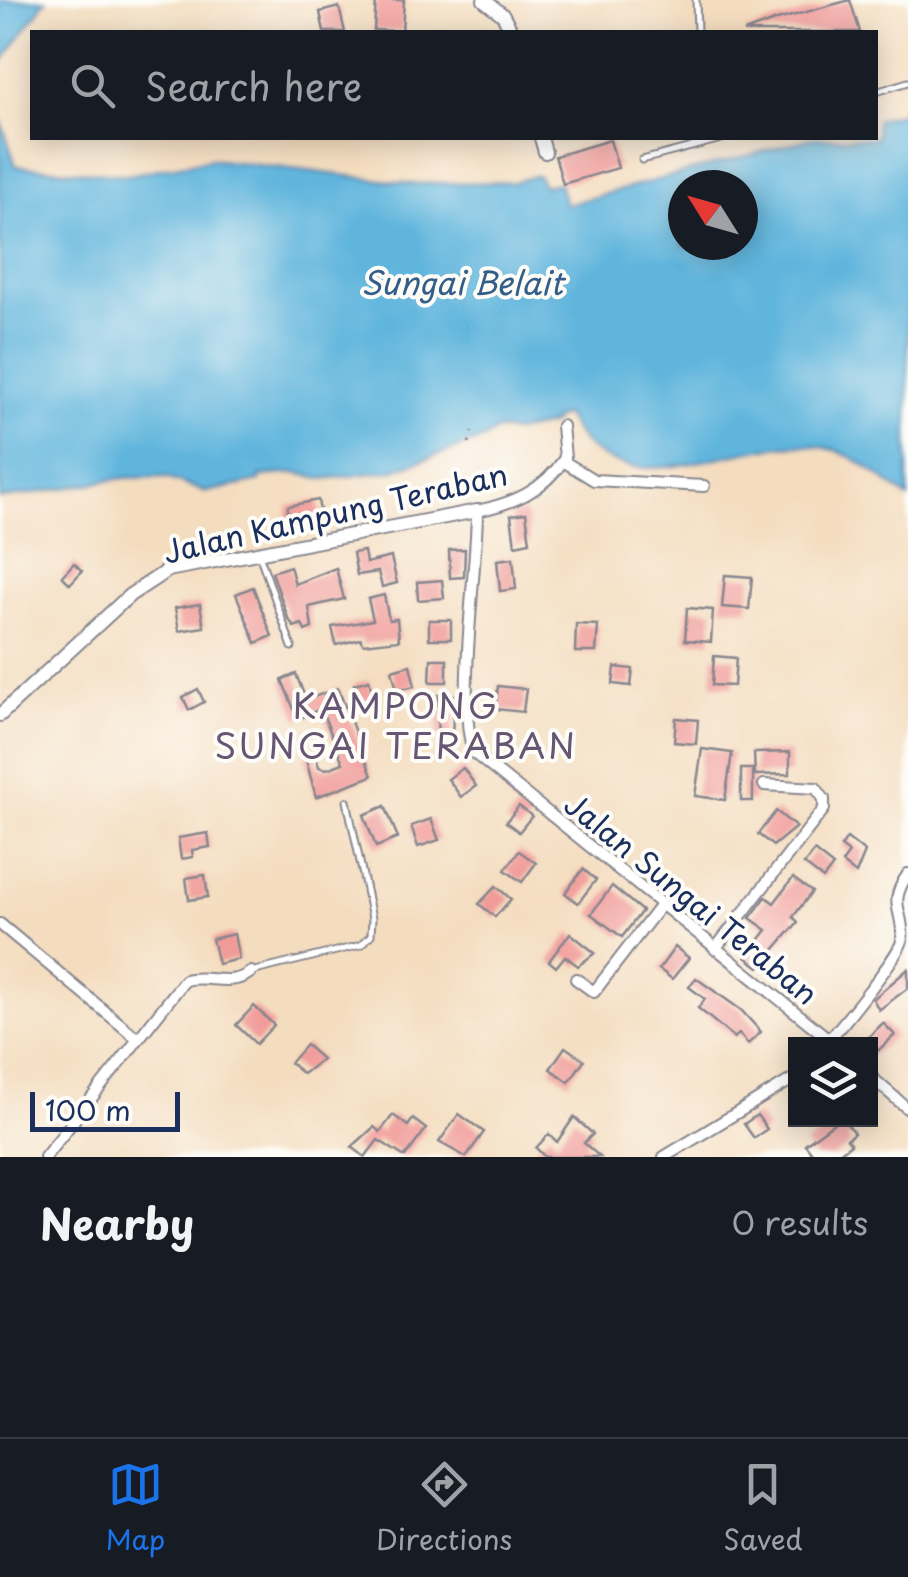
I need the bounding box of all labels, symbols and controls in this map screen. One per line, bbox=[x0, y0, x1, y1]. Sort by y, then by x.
search box bbox=[30, 30, 878, 140]
text: Search here bbox=[145, 57, 362, 114]
icon: search bbox=[65, 58, 120, 113]
north arrow bbox=[668, 170, 758, 260]
water label: Sungai Belait bbox=[361, 258, 567, 306]
street label: Jalan Kampung Teraban bbox=[159, 450, 511, 574]
district label: KAMPONG SUNGAI TERABAN bbox=[214, 678, 578, 771]
street label: Jalan Sungai Teraban bbox=[555, 781, 829, 1015]
map controls bbox=[788, 1037, 878, 1127]
button: layers bbox=[788, 1037, 878, 1127]
scale bar bbox=[30, 1087, 180, 1132]
text: 100 m bbox=[45, 1088, 131, 1131]
text: Nearby bbox=[40, 1191, 194, 1254]
text: 0 results bbox=[732, 1198, 868, 1246]
tab: Map bbox=[105, 1457, 165, 1560]
tab: Directions bbox=[376, 1457, 512, 1560]
tab: Saved bbox=[723, 1457, 803, 1560]

